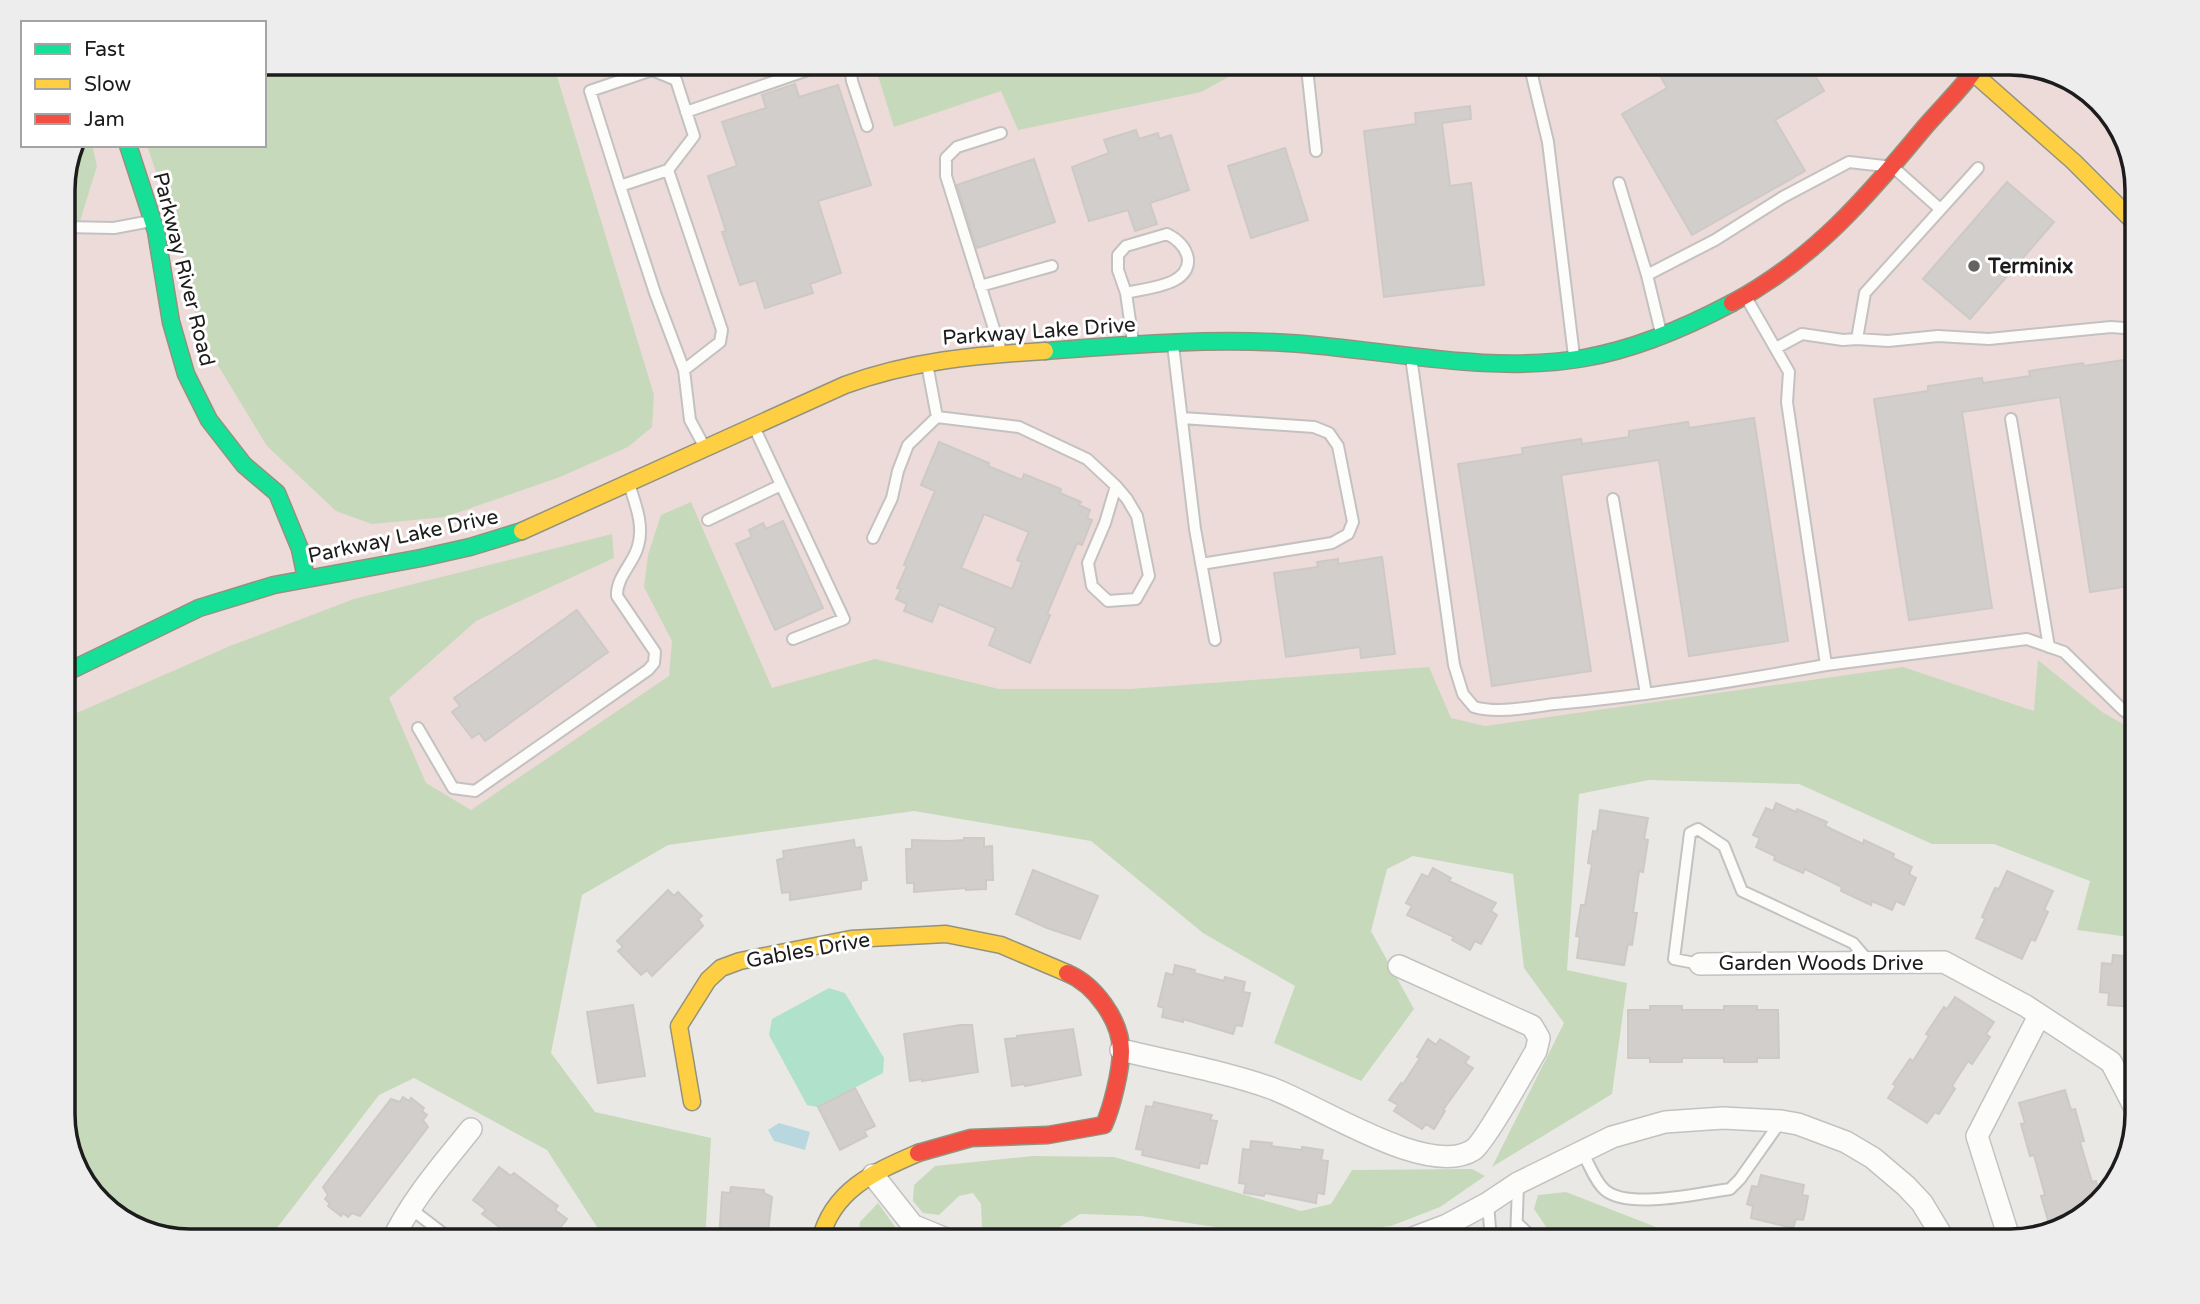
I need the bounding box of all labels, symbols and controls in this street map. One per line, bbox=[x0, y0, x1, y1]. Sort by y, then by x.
legend bbox=[21, 21, 266, 147]
text: Fast bbox=[84, 37, 125, 62]
text: Slow bbox=[84, 72, 132, 97]
text: Jam bbox=[84, 107, 125, 132]
street label: Parkway River Road bbox=[147, 170, 220, 369]
place label: Terminix bbox=[1987, 254, 2073, 279]
marker: Terminix bbox=[1966, 258, 1982, 274]
street label: Parkway Lake Drive bbox=[941, 312, 1137, 351]
street label: Parkway Lake Drive bbox=[306, 504, 501, 569]
street label: Gables Drive bbox=[744, 927, 872, 974]
street label: Garden Woods Drive bbox=[1718, 951, 1924, 976]

